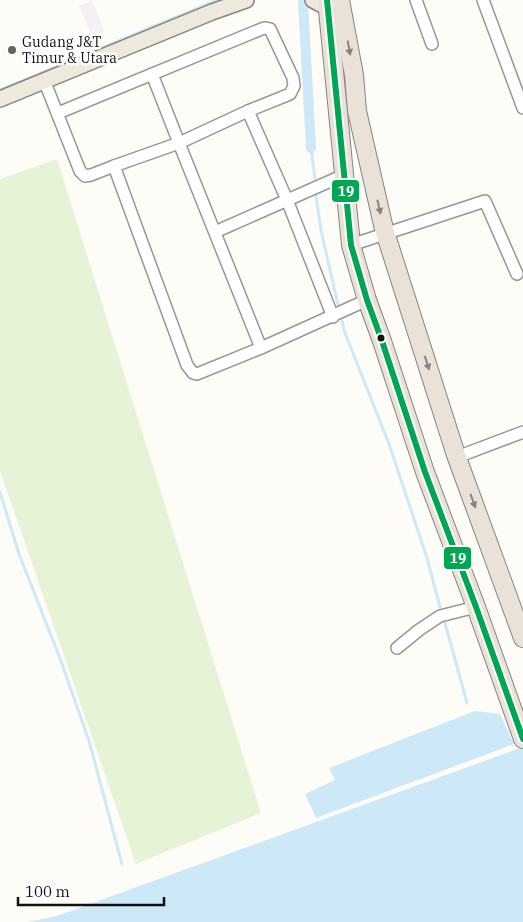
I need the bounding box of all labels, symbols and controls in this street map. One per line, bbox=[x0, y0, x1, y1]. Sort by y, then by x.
place label: Gudang J&T Timur & Utara bbox=[22, 33, 117, 67]
one-way arrow bbox=[346, 40, 354, 56]
marker: Gudang J&T Timur & Utara bbox=[6, 44, 18, 56]
line badge: 19 bbox=[331, 179, 360, 203]
text: 19 bbox=[338, 182, 354, 200]
one-way arrow bbox=[375, 200, 383, 215]
unlabelled marker bbox=[376, 333, 386, 343]
one-way arrow bbox=[424, 355, 431, 370]
one-way arrow bbox=[469, 494, 477, 509]
line badge: 19 bbox=[443, 546, 472, 570]
text: 19 bbox=[450, 549, 466, 567]
scale bar bbox=[18, 874, 164, 906]
text: 100 m bbox=[25, 882, 70, 901]

